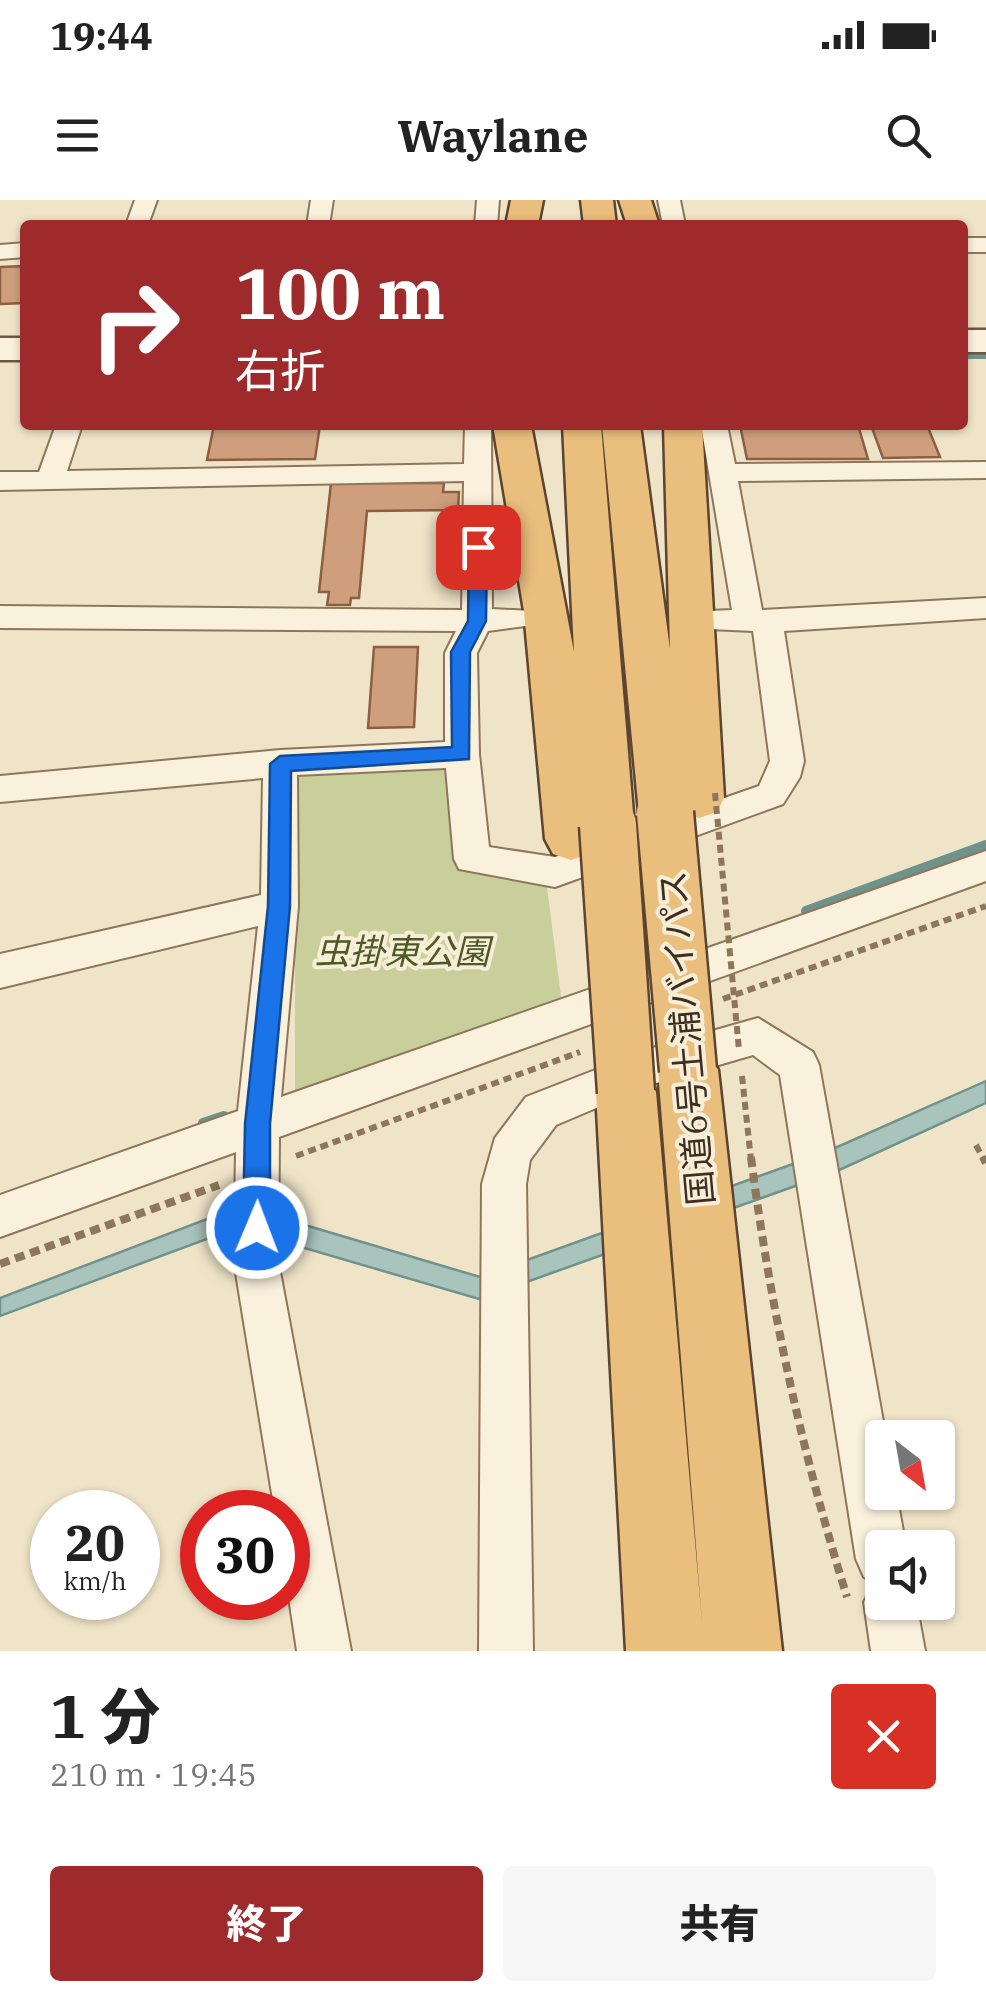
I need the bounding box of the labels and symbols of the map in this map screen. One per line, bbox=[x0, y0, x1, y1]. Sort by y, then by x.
pin bbox=[436, 505, 521, 590]
street label: 国道6号土浦バイパス bbox=[648, 869, 724, 1207]
park label: 虫掛東公園 bbox=[314, 928, 494, 974]
position arrow bbox=[205, 1176, 309, 1280]
north arrow bbox=[865, 1420, 955, 1510]
speed limit sign: 30 bbox=[180, 1490, 310, 1620]

